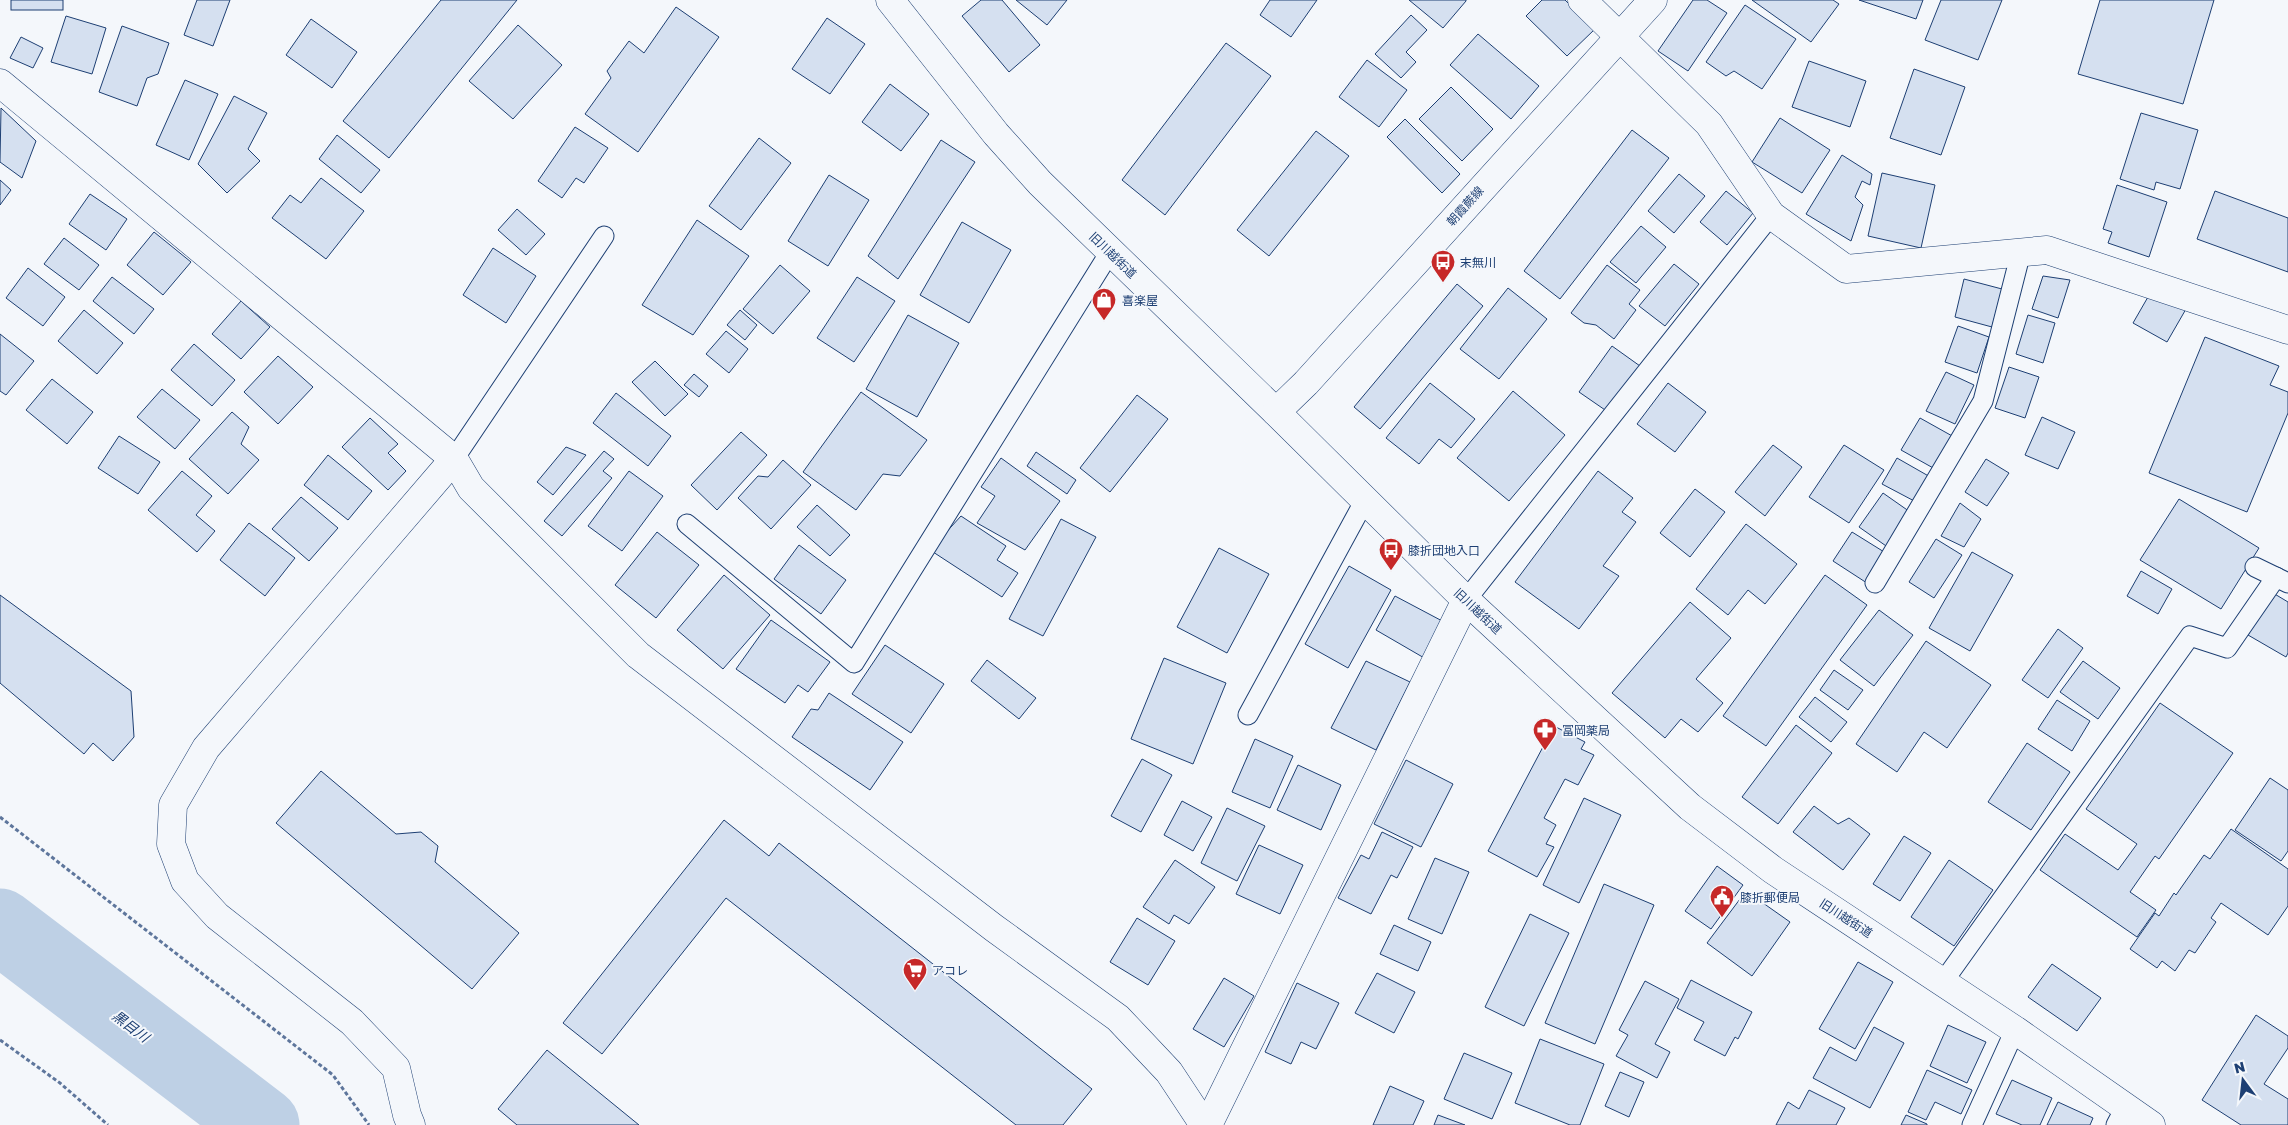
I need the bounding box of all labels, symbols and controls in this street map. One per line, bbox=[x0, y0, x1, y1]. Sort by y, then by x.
street label: 朝霞蕨線 bbox=[1443, 183, 1487, 229]
street label: 旧川越街道 bbox=[1086, 229, 1140, 281]
bus stop icon: 末無川 bbox=[1430, 249, 1456, 283]
place label: 末無川 bbox=[1460, 255, 1496, 270]
shop icon: 喜楽屋 bbox=[1091, 287, 1117, 321]
place label: 喜楽屋 bbox=[1122, 293, 1158, 308]
bus stop icon: 膝折団地入口 bbox=[1378, 537, 1404, 571]
place label: 膝折団地入口 bbox=[1408, 543, 1480, 558]
street label: 旧川越街道 bbox=[1451, 585, 1505, 637]
pharmacy icon: 冨岡薬局 bbox=[1532, 717, 1558, 751]
place label: 冨岡薬局 bbox=[1562, 723, 1610, 738]
public building icon: 膝折郵便局 bbox=[1709, 884, 1735, 918]
place label: 膝折郵便局 bbox=[1740, 890, 1800, 905]
street label: 旧川越街道 bbox=[1817, 895, 1875, 941]
supermarket icon: アコレ bbox=[902, 957, 928, 991]
place label: アコレ bbox=[932, 963, 968, 978]
water label: 黒目川 bbox=[109, 1007, 154, 1047]
north arrow bbox=[2218, 1055, 2268, 1105]
text: N bbox=[2232, 1057, 2247, 1077]

